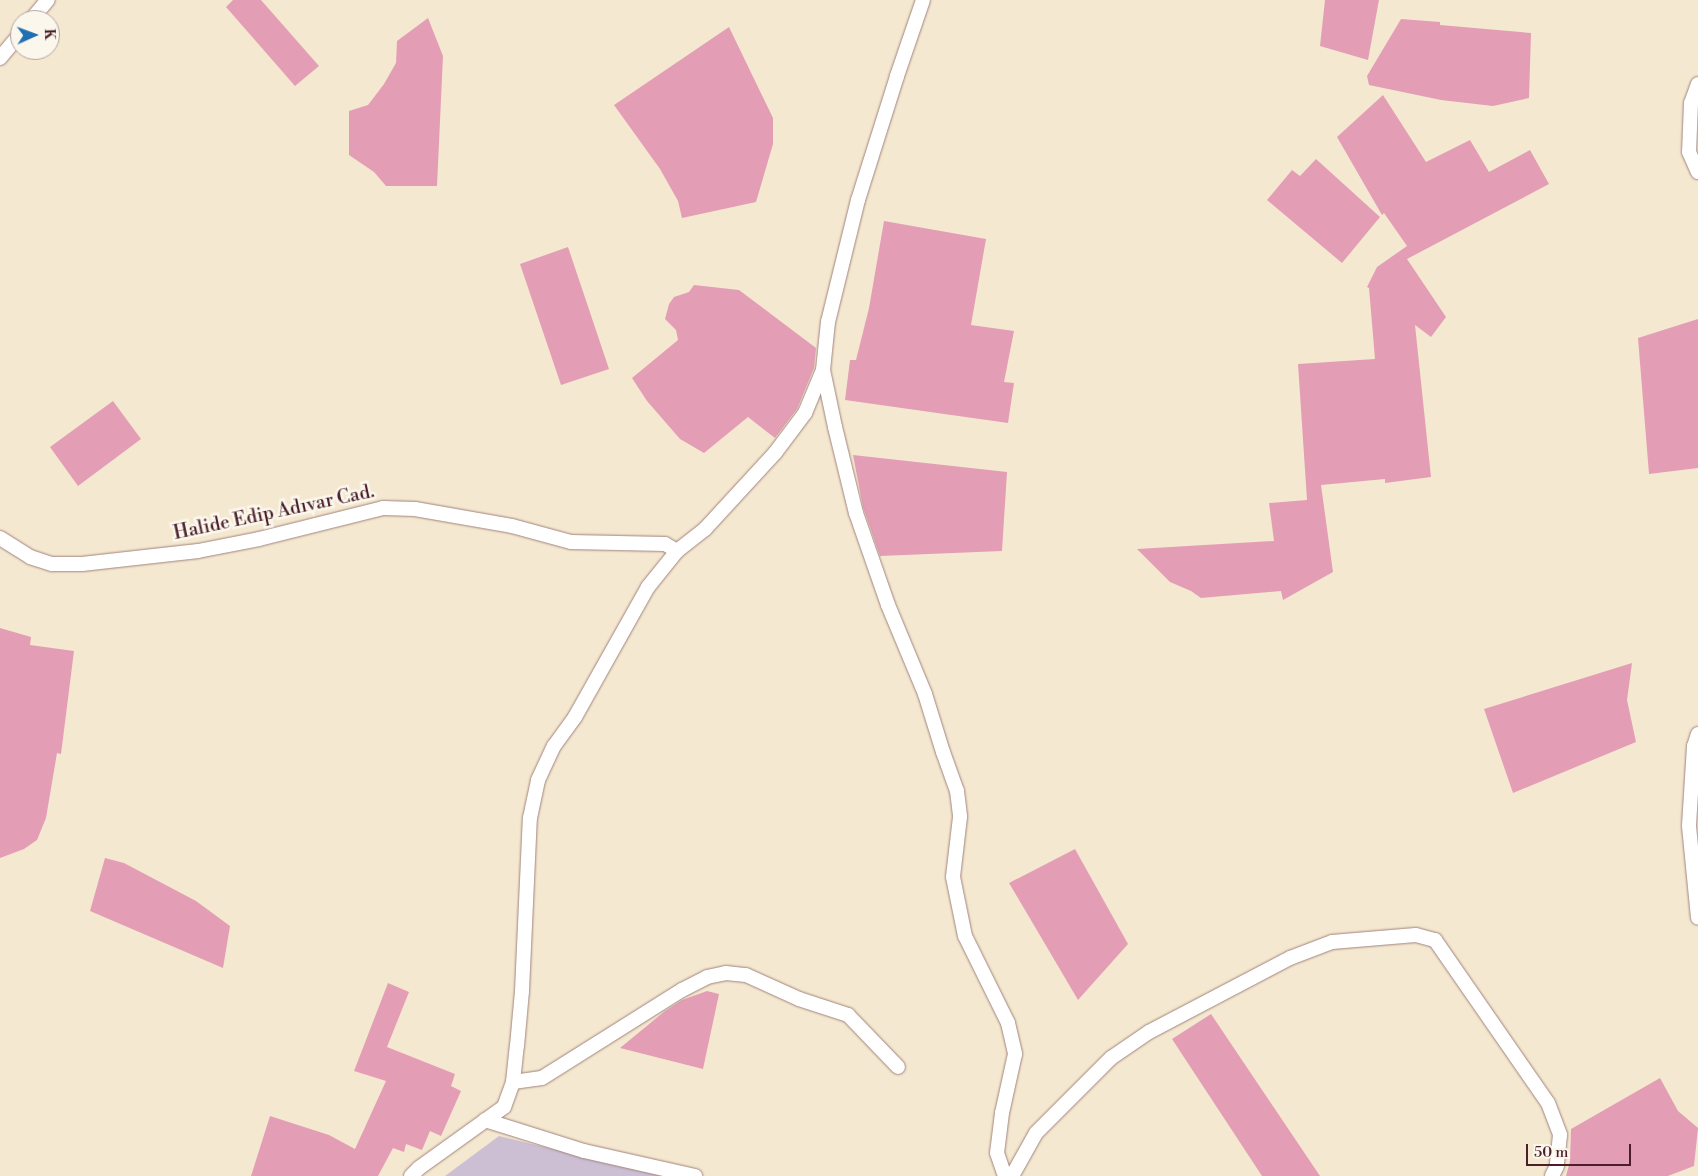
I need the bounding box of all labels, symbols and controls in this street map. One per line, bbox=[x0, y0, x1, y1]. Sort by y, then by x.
north arrow bbox=[10, 10, 60, 60]
text: K bbox=[40, 29, 58, 40]
street label: Halide Edip Adıvar Cad. bbox=[171, 481, 377, 545]
scale bar bbox=[1528, 1134, 1633, 1166]
text: 50 m bbox=[1534, 1143, 1568, 1162]

